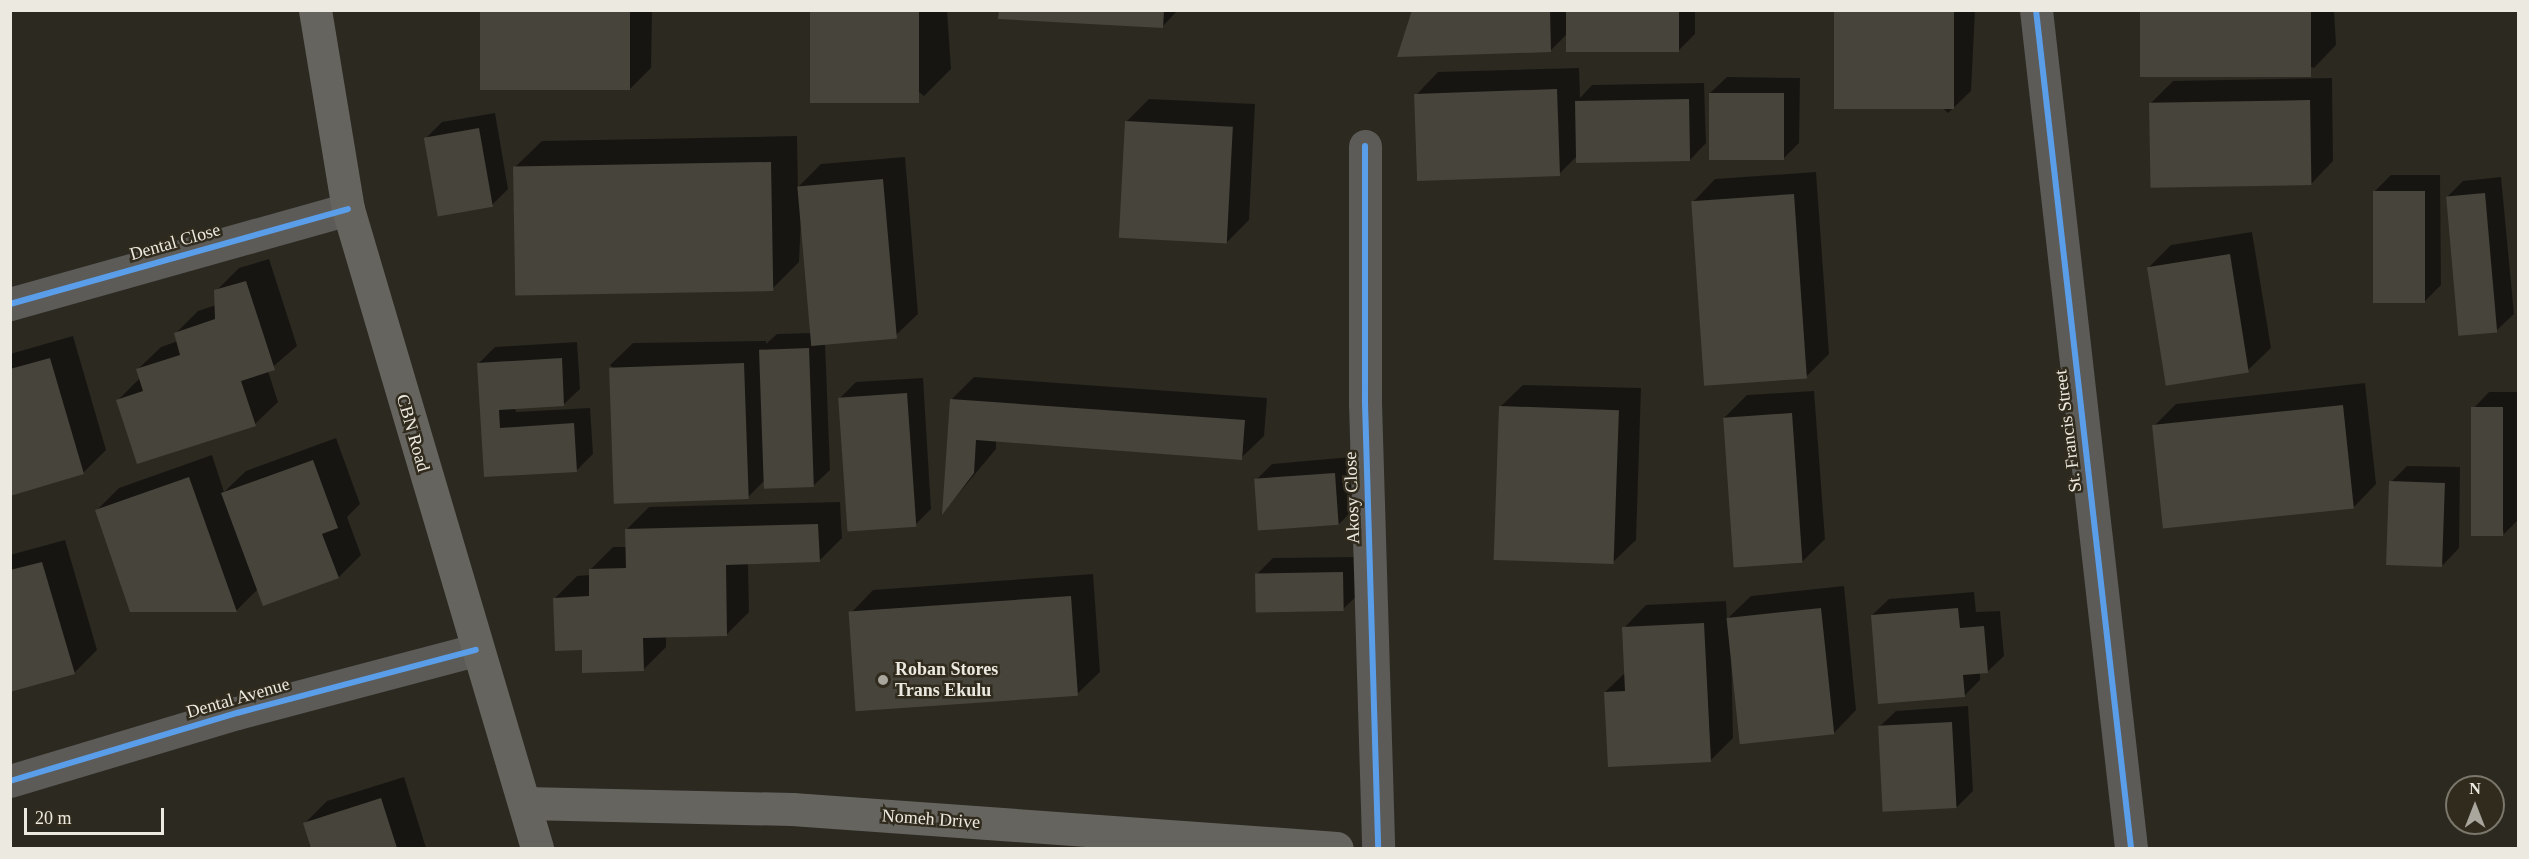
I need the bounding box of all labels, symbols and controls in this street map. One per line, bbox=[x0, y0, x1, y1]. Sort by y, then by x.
street label: Dental Close bbox=[127, 219, 223, 265]
street label: St. Francis Street bbox=[2050, 368, 2086, 494]
street label: CBN Road bbox=[392, 392, 434, 474]
street label: Akosy Close bbox=[1340, 451, 1364, 545]
place label: Roban Stores Trans Ekulu bbox=[895, 659, 998, 702]
street label: Dental Avenue bbox=[184, 673, 292, 723]
marker: Roban Stores Trans Ekulu bbox=[876, 673, 890, 687]
north arrow bbox=[2445, 775, 2505, 835]
text: N bbox=[2469, 780, 2481, 797]
scale bar bbox=[27, 796, 166, 834]
street label: Nomeh Drive bbox=[881, 805, 981, 833]
text: 20 m bbox=[35, 808, 72, 828]

